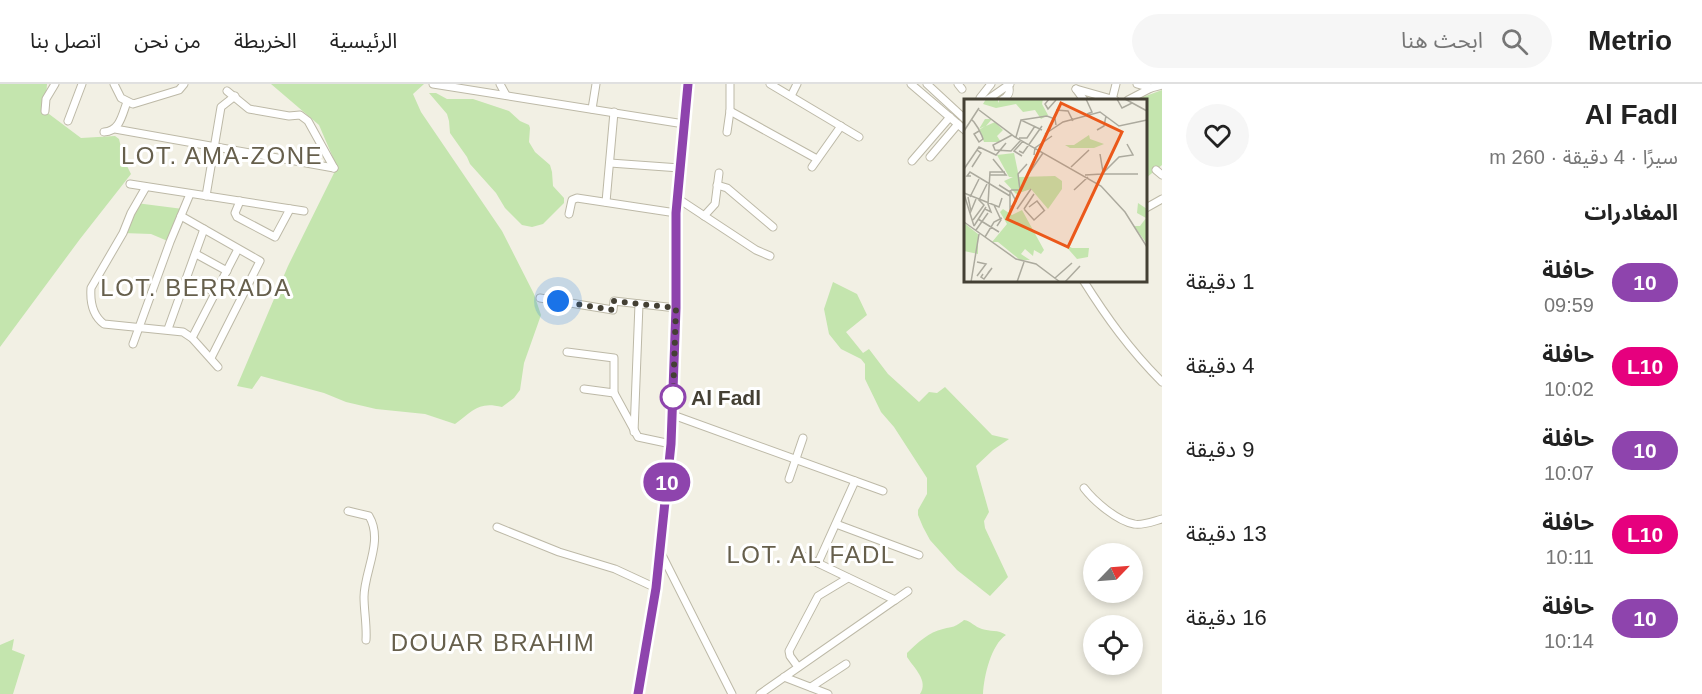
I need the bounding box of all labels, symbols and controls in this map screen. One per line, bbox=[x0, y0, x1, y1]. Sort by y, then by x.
search box bbox=[1132, 14, 1552, 68]
icon: search bbox=[1498, 25, 1531, 58]
text: Metrio bbox=[1588, 25, 1672, 56]
text: ابحث هنا bbox=[1401, 28, 1483, 53]
text: اتصل بنا bbox=[30, 29, 101, 52]
text: من نحن bbox=[134, 29, 201, 52]
text: الخريطة bbox=[234, 29, 297, 52]
text: الرئيسية bbox=[330, 29, 397, 52]
inset map bbox=[964, 99, 1147, 282]
text: Al Fadl bbox=[1585, 99, 1678, 130]
button: heart bbox=[1186, 104, 1249, 167]
district label: LOT. AMA-ZONE bbox=[121, 142, 323, 169]
text: سيرًا · 4 دقيقة · 260 m bbox=[1489, 146, 1678, 168]
text: المغادرات bbox=[1584, 200, 1678, 225]
text: حافلة bbox=[1542, 258, 1594, 283]
text: 1 دقيقة bbox=[1186, 269, 1254, 294]
text: 10 bbox=[1633, 271, 1657, 294]
district label: LOT. BERRADA bbox=[100, 274, 292, 301]
your location bbox=[543, 286, 573, 316]
text: 09:59 bbox=[1544, 294, 1594, 316]
text: حافلة bbox=[1542, 342, 1594, 367]
text: 4 دقيقة bbox=[1186, 353, 1254, 378]
text: L10 bbox=[1627, 355, 1663, 378]
text: 10:02 bbox=[1544, 378, 1594, 400]
marker: Al Fadl bbox=[660, 384, 686, 410]
place label: Al Fadl bbox=[691, 386, 761, 409]
text: حافلة bbox=[1542, 426, 1594, 451]
text: 9 دقيقة bbox=[1186, 437, 1254, 462]
text: 10 bbox=[1633, 439, 1657, 462]
line badge: 10 bbox=[640, 462, 694, 502]
text: 10:07 bbox=[1544, 462, 1594, 484]
text: 10 bbox=[655, 471, 679, 494]
text: حافلة bbox=[1542, 510, 1594, 535]
text: 13 دقيقة bbox=[1186, 521, 1267, 546]
text: L10 bbox=[1627, 523, 1663, 546]
district label: LOT. AL FADL bbox=[726, 541, 896, 568]
north arrow bbox=[1083, 543, 1143, 603]
map controls bbox=[1083, 543, 1143, 675]
text: 10:11 bbox=[1545, 546, 1594, 568]
text: حافلة bbox=[1542, 594, 1594, 619]
text: 16 دقيقة bbox=[1186, 605, 1267, 630]
text: 10 bbox=[1633, 607, 1657, 630]
button: locate bbox=[1083, 615, 1143, 675]
district label: DOUAR BRAHIM bbox=[391, 629, 595, 656]
text: 10:14 bbox=[1544, 630, 1594, 652]

